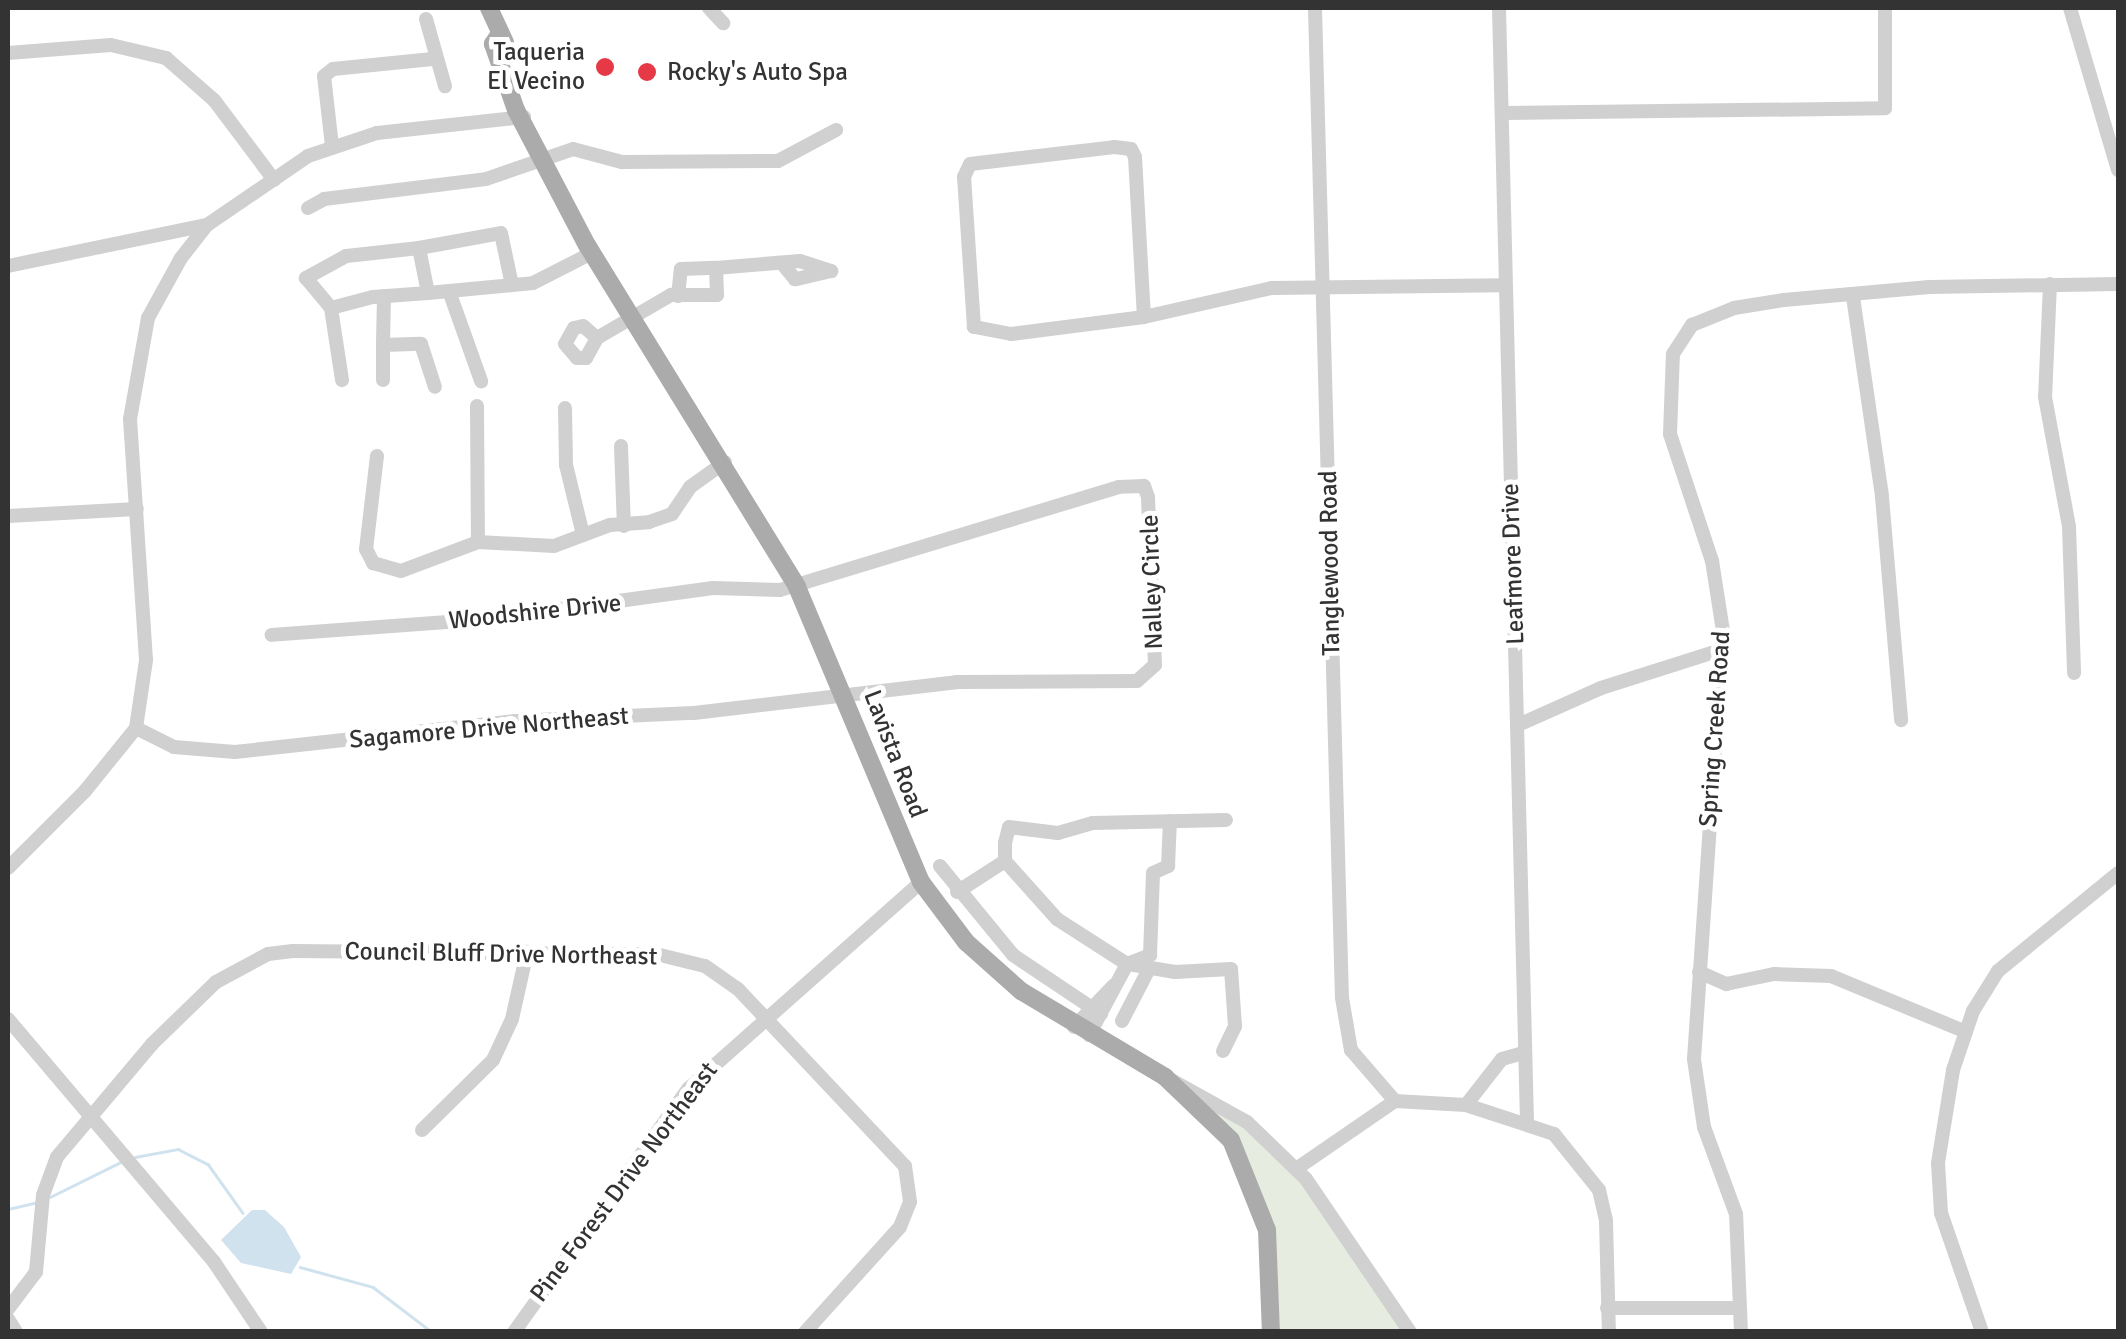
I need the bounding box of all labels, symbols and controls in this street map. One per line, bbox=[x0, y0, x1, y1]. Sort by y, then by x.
place label: Taqueria El Vecino bbox=[487, 38, 585, 97]
marker: Taqueria El Vecino bbox=[594, 56, 616, 78]
place label: Rocky's Auto Spa bbox=[667, 57, 848, 87]
marker: Rocky's Auto Spa bbox=[636, 61, 658, 83]
street label: Tanglewood Road bbox=[1313, 470, 1347, 656]
street label: Leafmore Drive bbox=[1495, 483, 1531, 645]
street label: Nalley Circle bbox=[1135, 514, 1169, 650]
street label: Woodshire Drive bbox=[447, 588, 623, 636]
street label: Spring Creek Road bbox=[1693, 630, 1737, 828]
street label: Lavista Road bbox=[857, 686, 933, 822]
street label: Sagamore Drive Northeast bbox=[348, 701, 630, 755]
street label: Council Bluff Drive Northeast bbox=[344, 936, 658, 972]
street label: Pine Forest Drive Northeast bbox=[524, 1056, 724, 1308]

